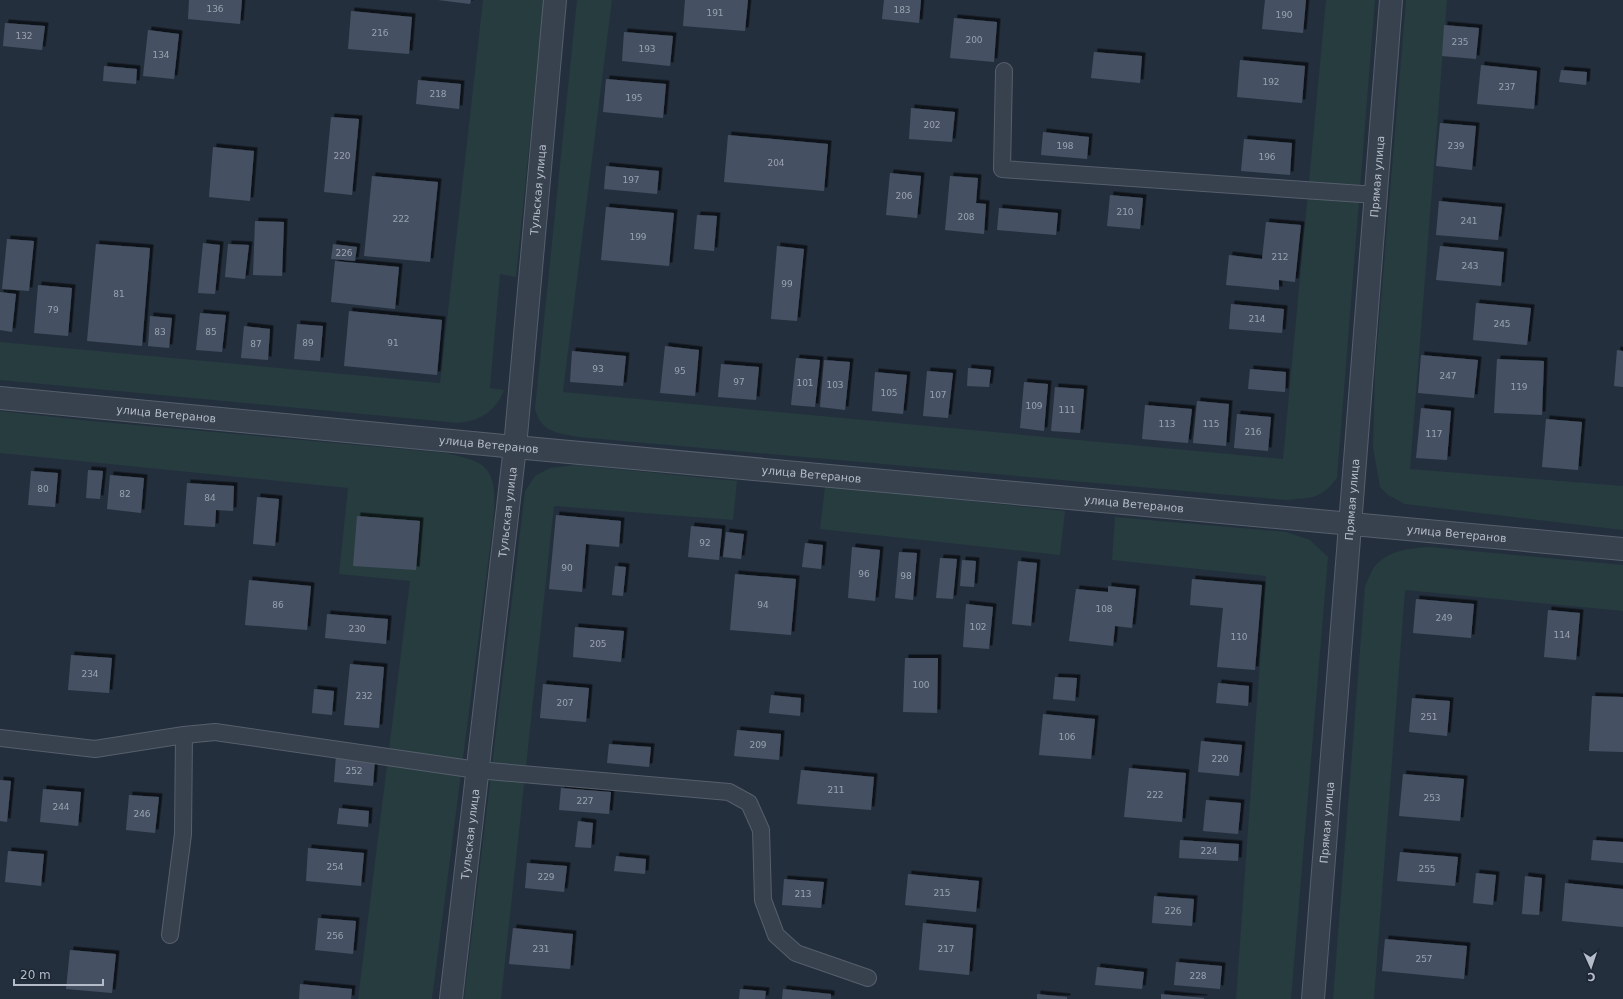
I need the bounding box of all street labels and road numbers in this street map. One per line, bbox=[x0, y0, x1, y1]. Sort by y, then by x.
street label: Прямая улица bbox=[1368, 135, 1387, 218]
street label: Тульская улица bbox=[527, 144, 549, 237]
street label: улица Ветеранов bbox=[116, 403, 217, 425]
street label: улица Ветеранов bbox=[438, 433, 539, 456]
street label: Прямая улица bbox=[1342, 458, 1362, 541]
street label: улица Ветеранов bbox=[761, 463, 862, 485]
street label: Тульская улица bbox=[496, 466, 519, 559]
street label: улица Ветеранов bbox=[1084, 493, 1185, 515]
street label: улица Ветеранов bbox=[1406, 523, 1507, 545]
street label: Прямая улица bbox=[1317, 781, 1336, 864]
street label: Тульская улица bbox=[458, 788, 482, 881]

